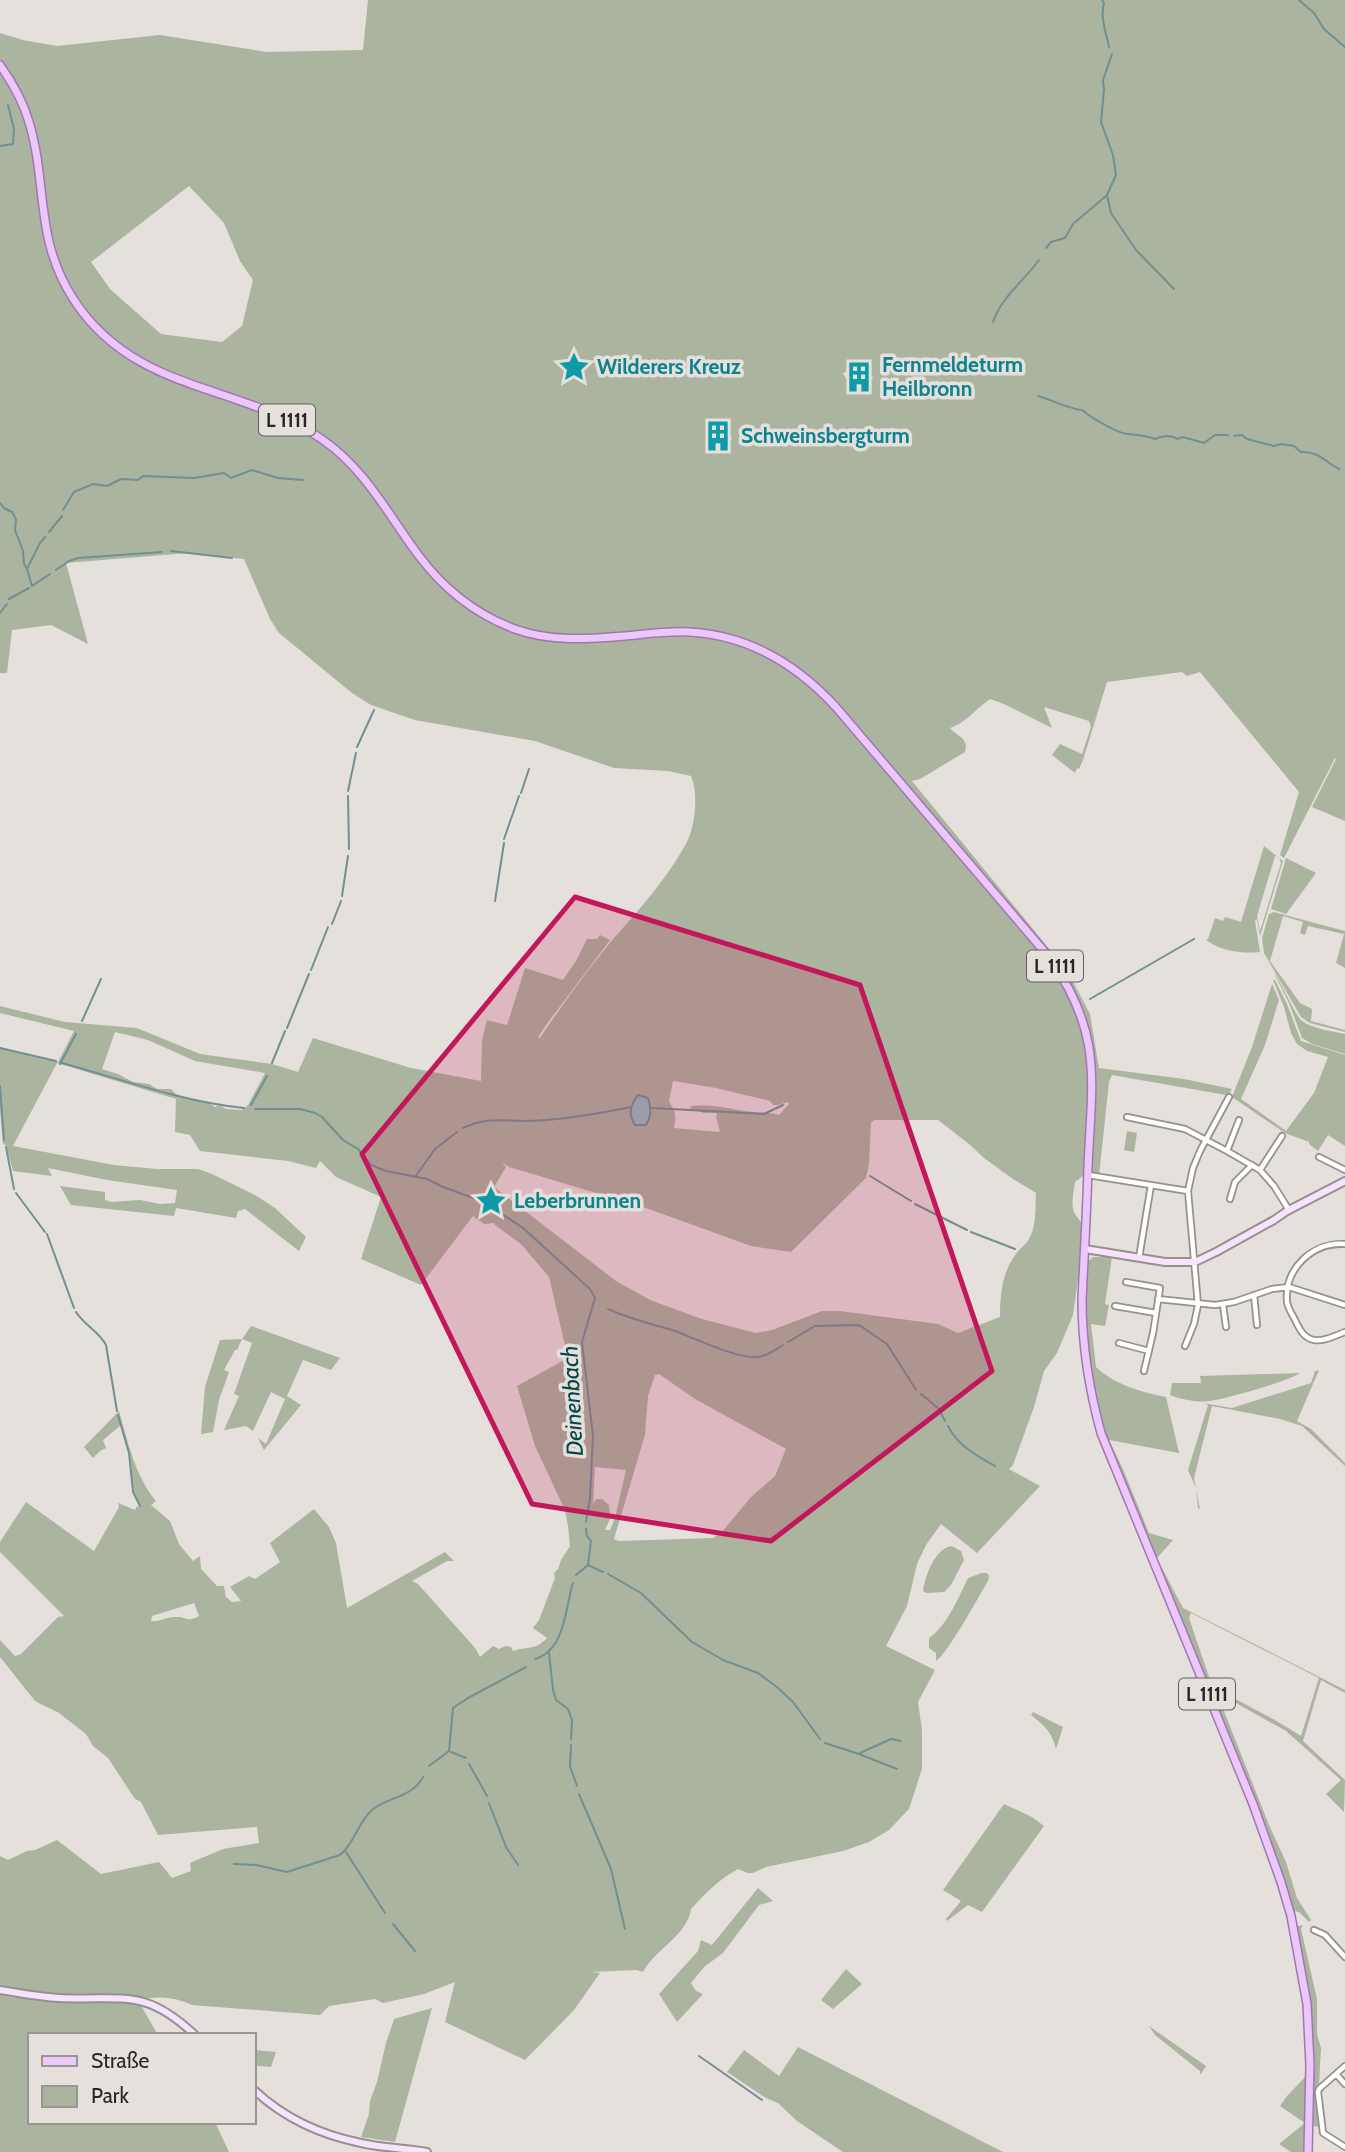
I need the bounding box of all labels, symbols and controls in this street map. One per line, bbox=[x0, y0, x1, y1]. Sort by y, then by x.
place icon: Wilderers Kreuz bbox=[557, 350, 591, 384]
place label: Fernmeldeturm Heilbronn bbox=[882, 352, 1023, 401]
place label: Wilderers Kreuz bbox=[597, 354, 741, 379]
building icon: Fernmeldeturm Heilbronn bbox=[842, 360, 876, 394]
road number: L 1111 bbox=[259, 404, 315, 436]
building icon: Schweinsbergturm bbox=[701, 419, 735, 453]
place label: Schweinsbergturm bbox=[741, 423, 910, 448]
road number: L 1111 bbox=[1027, 950, 1083, 982]
place icon: Leberbrunnen bbox=[474, 1184, 508, 1218]
place label: Leberbrunnen bbox=[514, 1188, 641, 1213]
water label: Deinenbach bbox=[555, 1345, 589, 1457]
road number: L 1111 bbox=[1179, 1678, 1235, 1710]
legend bbox=[28, 2033, 256, 2124]
text: Straße bbox=[91, 2048, 150, 2073]
text: Park bbox=[91, 2083, 129, 2108]

